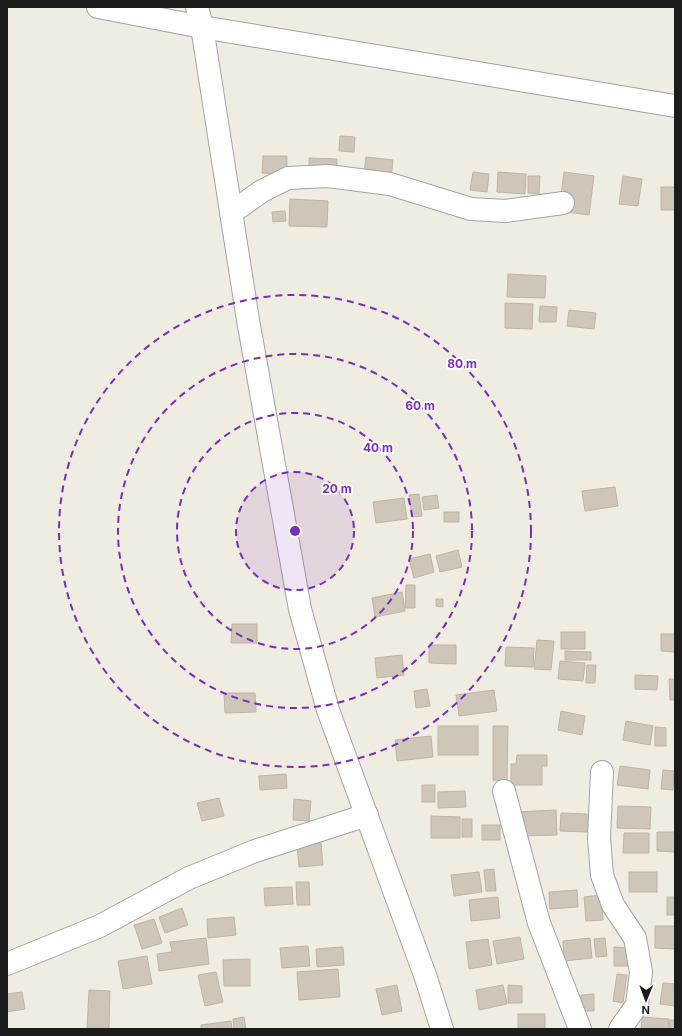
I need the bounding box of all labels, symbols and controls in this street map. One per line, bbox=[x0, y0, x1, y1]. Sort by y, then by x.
text: 80 m bbox=[447, 356, 477, 371]
text: 60 m bbox=[405, 398, 435, 413]
text: 40 m bbox=[363, 440, 393, 455]
text: 20 m bbox=[322, 481, 352, 496]
centre of rings bbox=[288, 524, 302, 538]
north arrow bbox=[626, 980, 666, 1020]
text: N bbox=[642, 1003, 650, 1017]

